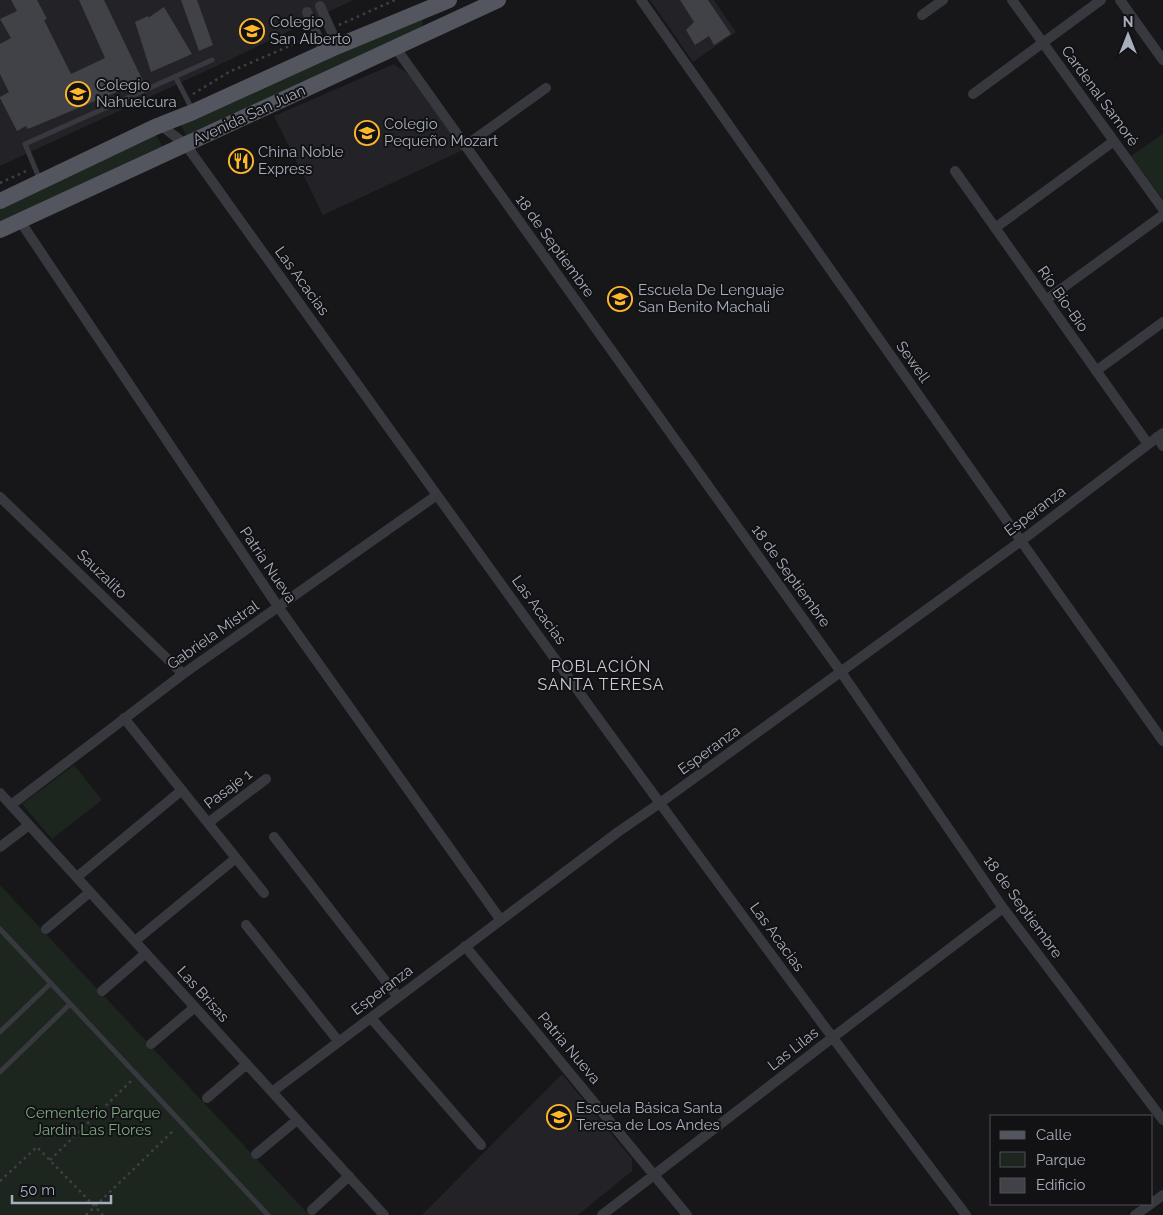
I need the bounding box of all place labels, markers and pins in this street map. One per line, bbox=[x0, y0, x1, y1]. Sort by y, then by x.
place label: Colegio San Alberto bbox=[270, 13, 351, 48]
school or university icon: Colegio San Alberto bbox=[239, 18, 265, 44]
place label: Colegio Nahuelcura bbox=[96, 76, 177, 111]
school or university icon: Colegio Nahuelcura bbox=[65, 81, 91, 107]
place label: Colegio Pequeño Mozart bbox=[384, 115, 498, 150]
school or university icon: Colegio Pequeño Mozart bbox=[354, 120, 380, 146]
place label: China Noble Express bbox=[258, 143, 344, 178]
restaurant icon: China Noble Express bbox=[228, 148, 254, 174]
place label: Escuela De Lenguaje San Benito Machali bbox=[638, 281, 785, 316]
school or university icon: Escuela De Lenguaje San Benito Machali bbox=[607, 286, 633, 312]
place label: Escuela Básica Santa Teresa de Los Andes bbox=[576, 1099, 722, 1134]
school or university icon: Escuela Básica Santa Teresa de Los Andes bbox=[546, 1104, 572, 1130]

